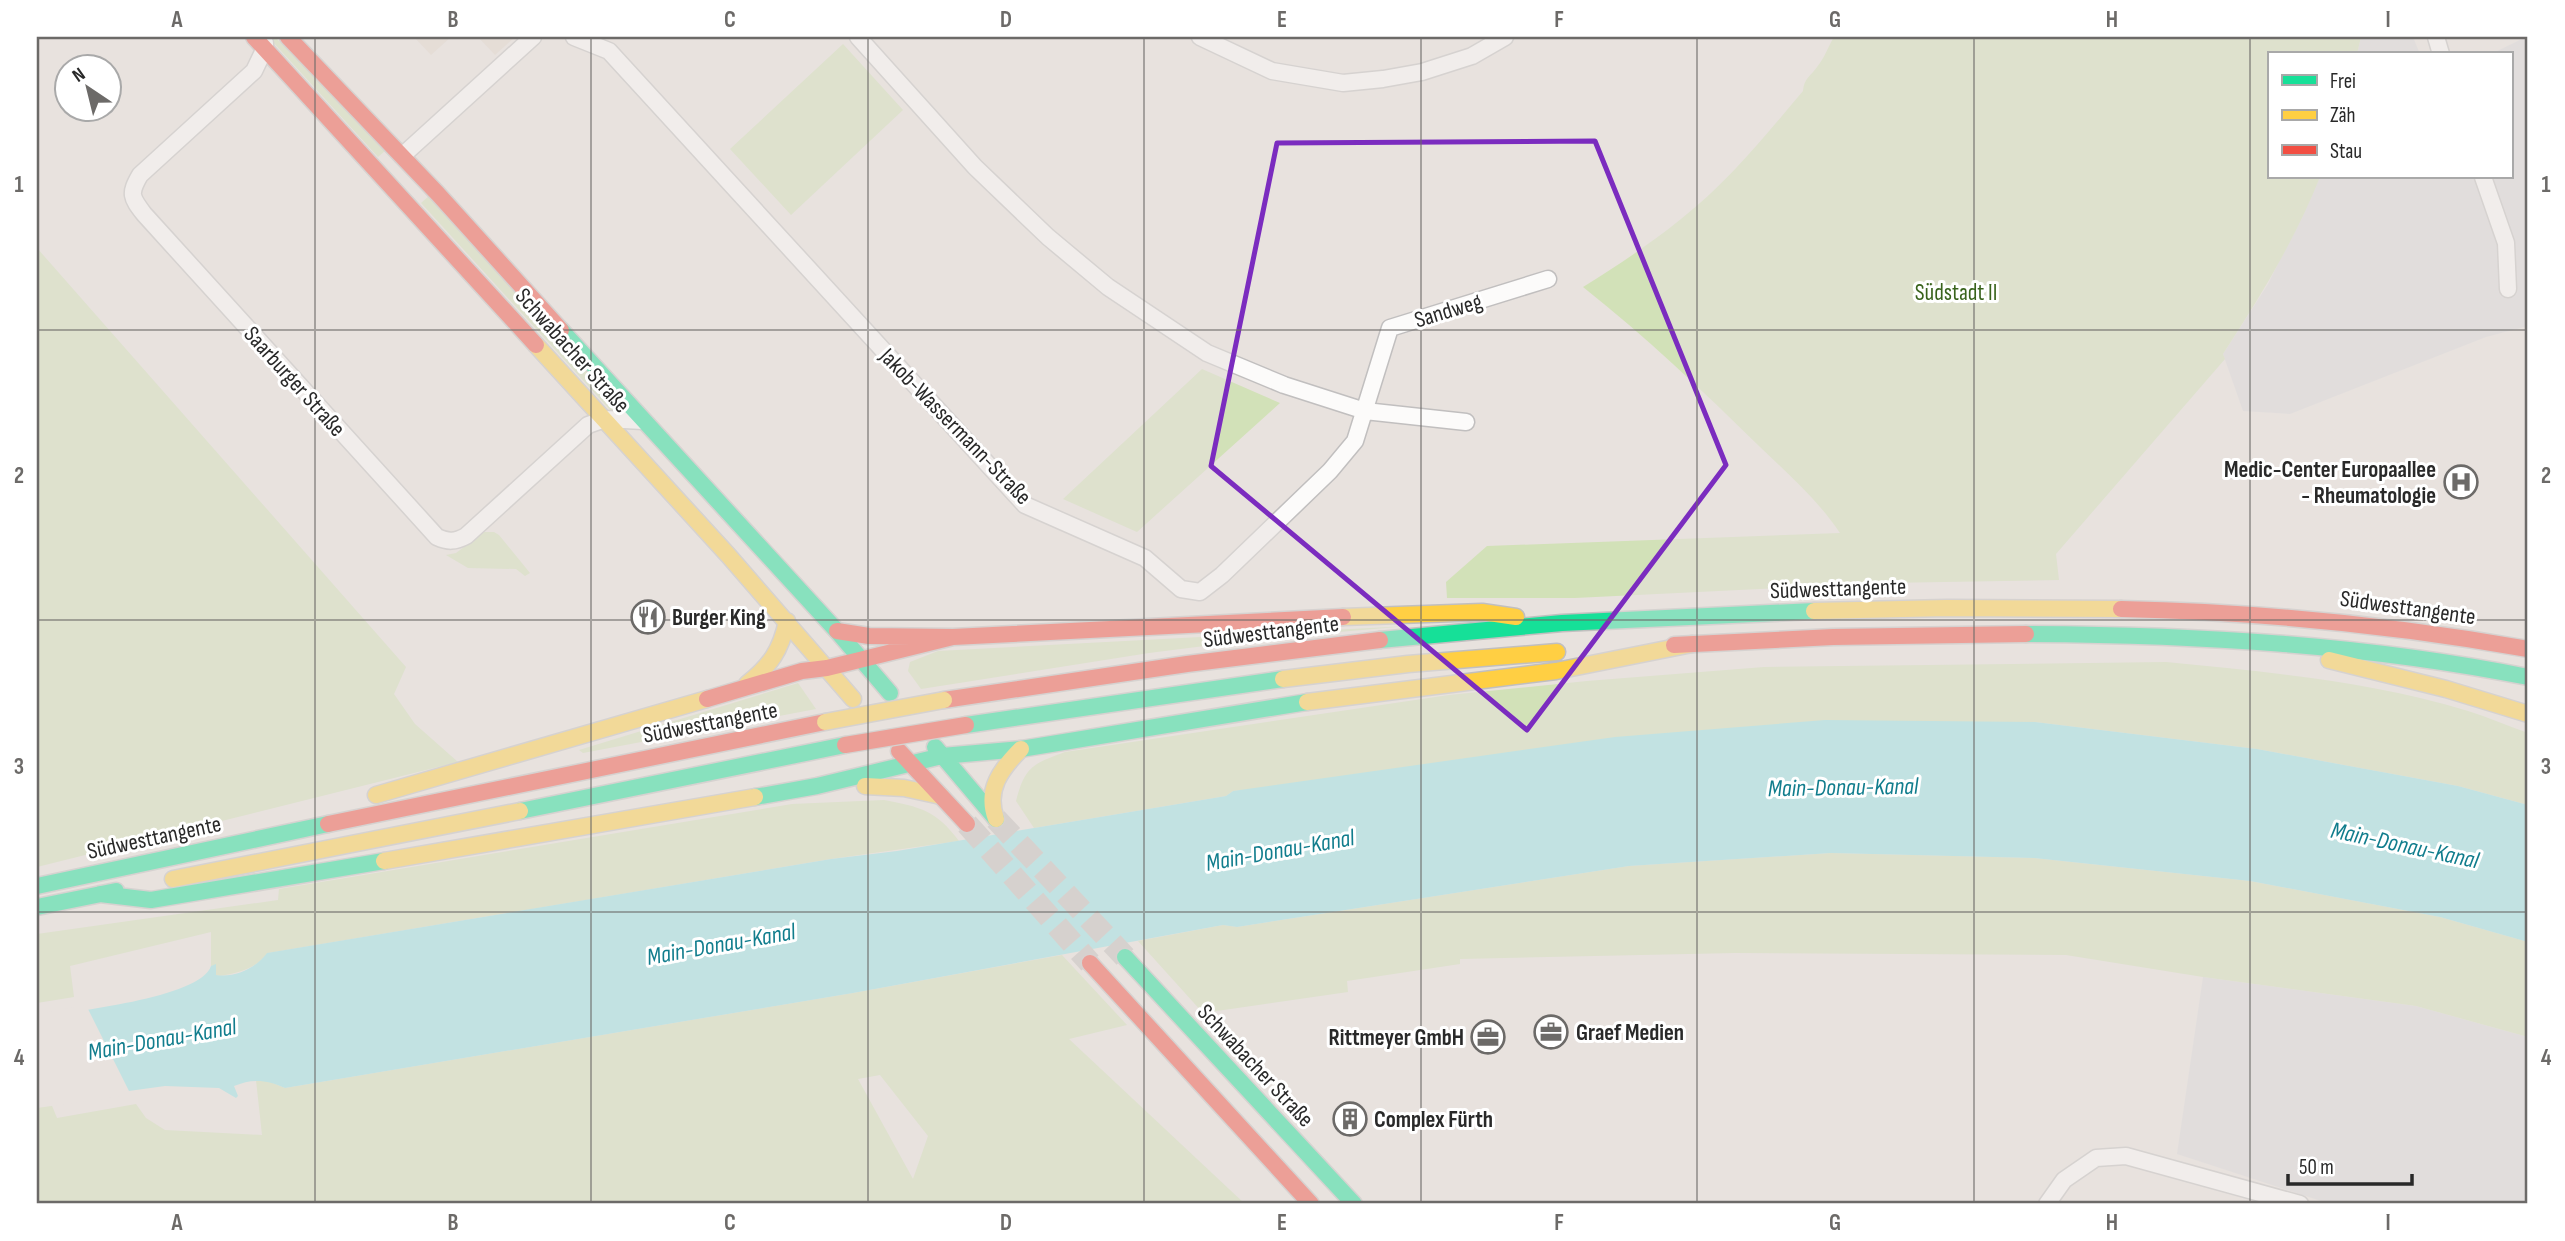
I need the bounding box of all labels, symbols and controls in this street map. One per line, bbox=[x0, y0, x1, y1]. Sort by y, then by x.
text: A bbox=[171, 6, 184, 34]
text: B bbox=[448, 6, 459, 34]
text: C bbox=[724, 6, 736, 34]
text: D bbox=[1000, 6, 1012, 34]
text: E bbox=[1277, 6, 1287, 34]
text: F bbox=[1554, 6, 1564, 34]
text: G bbox=[1829, 6, 1841, 34]
text: H bbox=[2106, 6, 2118, 34]
text: I bbox=[2385, 6, 2391, 34]
north arrow bbox=[52, 52, 122, 122]
legend bbox=[2268, 52, 2512, 178]
text: N bbox=[68, 63, 90, 88]
text: Frei bbox=[2330, 69, 2356, 94]
text: Zäh bbox=[2330, 103, 2356, 128]
text: Stau bbox=[2330, 139, 2362, 164]
text: 1 bbox=[14, 171, 24, 199]
text: 1 bbox=[2541, 171, 2551, 199]
park label: Südstadt II bbox=[1915, 279, 1997, 307]
street label: Schwabacher Straße bbox=[509, 283, 636, 419]
street label: Sandweg bbox=[1411, 287, 1486, 334]
street label: Saarburger Straße bbox=[237, 321, 351, 443]
street label: Jakob-Wassermann-Straße bbox=[873, 342, 1037, 511]
place label: Medic-Center Europaallee - Rheumatologie bbox=[2224, 456, 2436, 510]
text: 2 bbox=[14, 462, 24, 490]
text: 2 bbox=[2541, 462, 2551, 490]
hospital icon: Medic-Center Europaallee - Rheumatologie bbox=[2442, 463, 2480, 501]
street label: Südwesttangente bbox=[1769, 573, 1907, 605]
street label: Südwesttangente bbox=[2338, 585, 2477, 631]
restaurant icon: Burger King bbox=[629, 598, 667, 636]
place label: Burger King bbox=[672, 604, 766, 632]
street label: Südwesttangente bbox=[1202, 610, 1341, 654]
street label: Südwesttangente bbox=[641, 696, 780, 750]
text: 3 bbox=[14, 753, 24, 781]
text: 3 bbox=[2541, 753, 2551, 781]
water label: Main-Donau-Kanal bbox=[1768, 772, 1919, 803]
street label: Südwesttangente bbox=[85, 810, 224, 866]
water label: Main-Donau-Kanal bbox=[2328, 816, 2482, 875]
water label: Main-Donau-Kanal bbox=[1204, 823, 1357, 878]
water label: Main-Donau-Kanal bbox=[645, 917, 798, 972]
street label: Schwabacher Straße bbox=[1191, 998, 1319, 1133]
water label: Main-Donau-Kanal bbox=[86, 1012, 239, 1067]
office icon: Graef Medien bbox=[1532, 1013, 1570, 1051]
office icon: Rittmeyer GmbH bbox=[1469, 1018, 1507, 1056]
place label: Graef Medien bbox=[1576, 1019, 1684, 1047]
place label: Rittmeyer GmbH bbox=[1328, 1024, 1464, 1052]
text: 4 bbox=[14, 1044, 25, 1072]
text: 4 bbox=[2541, 1044, 2552, 1072]
building icon: Complex Fürth bbox=[1331, 1100, 1369, 1138]
place label: Complex Fürth bbox=[1374, 1106, 1493, 1134]
scale bar bbox=[2288, 1143, 2413, 1187]
text: 50 m bbox=[2299, 1155, 2334, 1180]
text: A bbox=[171, 1209, 184, 1237]
text: B bbox=[448, 1209, 459, 1237]
text: C bbox=[724, 1209, 736, 1237]
text: D bbox=[1000, 1209, 1012, 1237]
text: E bbox=[1277, 1209, 1287, 1237]
text: F bbox=[1554, 1209, 1564, 1237]
text: G bbox=[1829, 1209, 1841, 1237]
text: H bbox=[2106, 1209, 2118, 1237]
text: I bbox=[2385, 1209, 2391, 1237]

